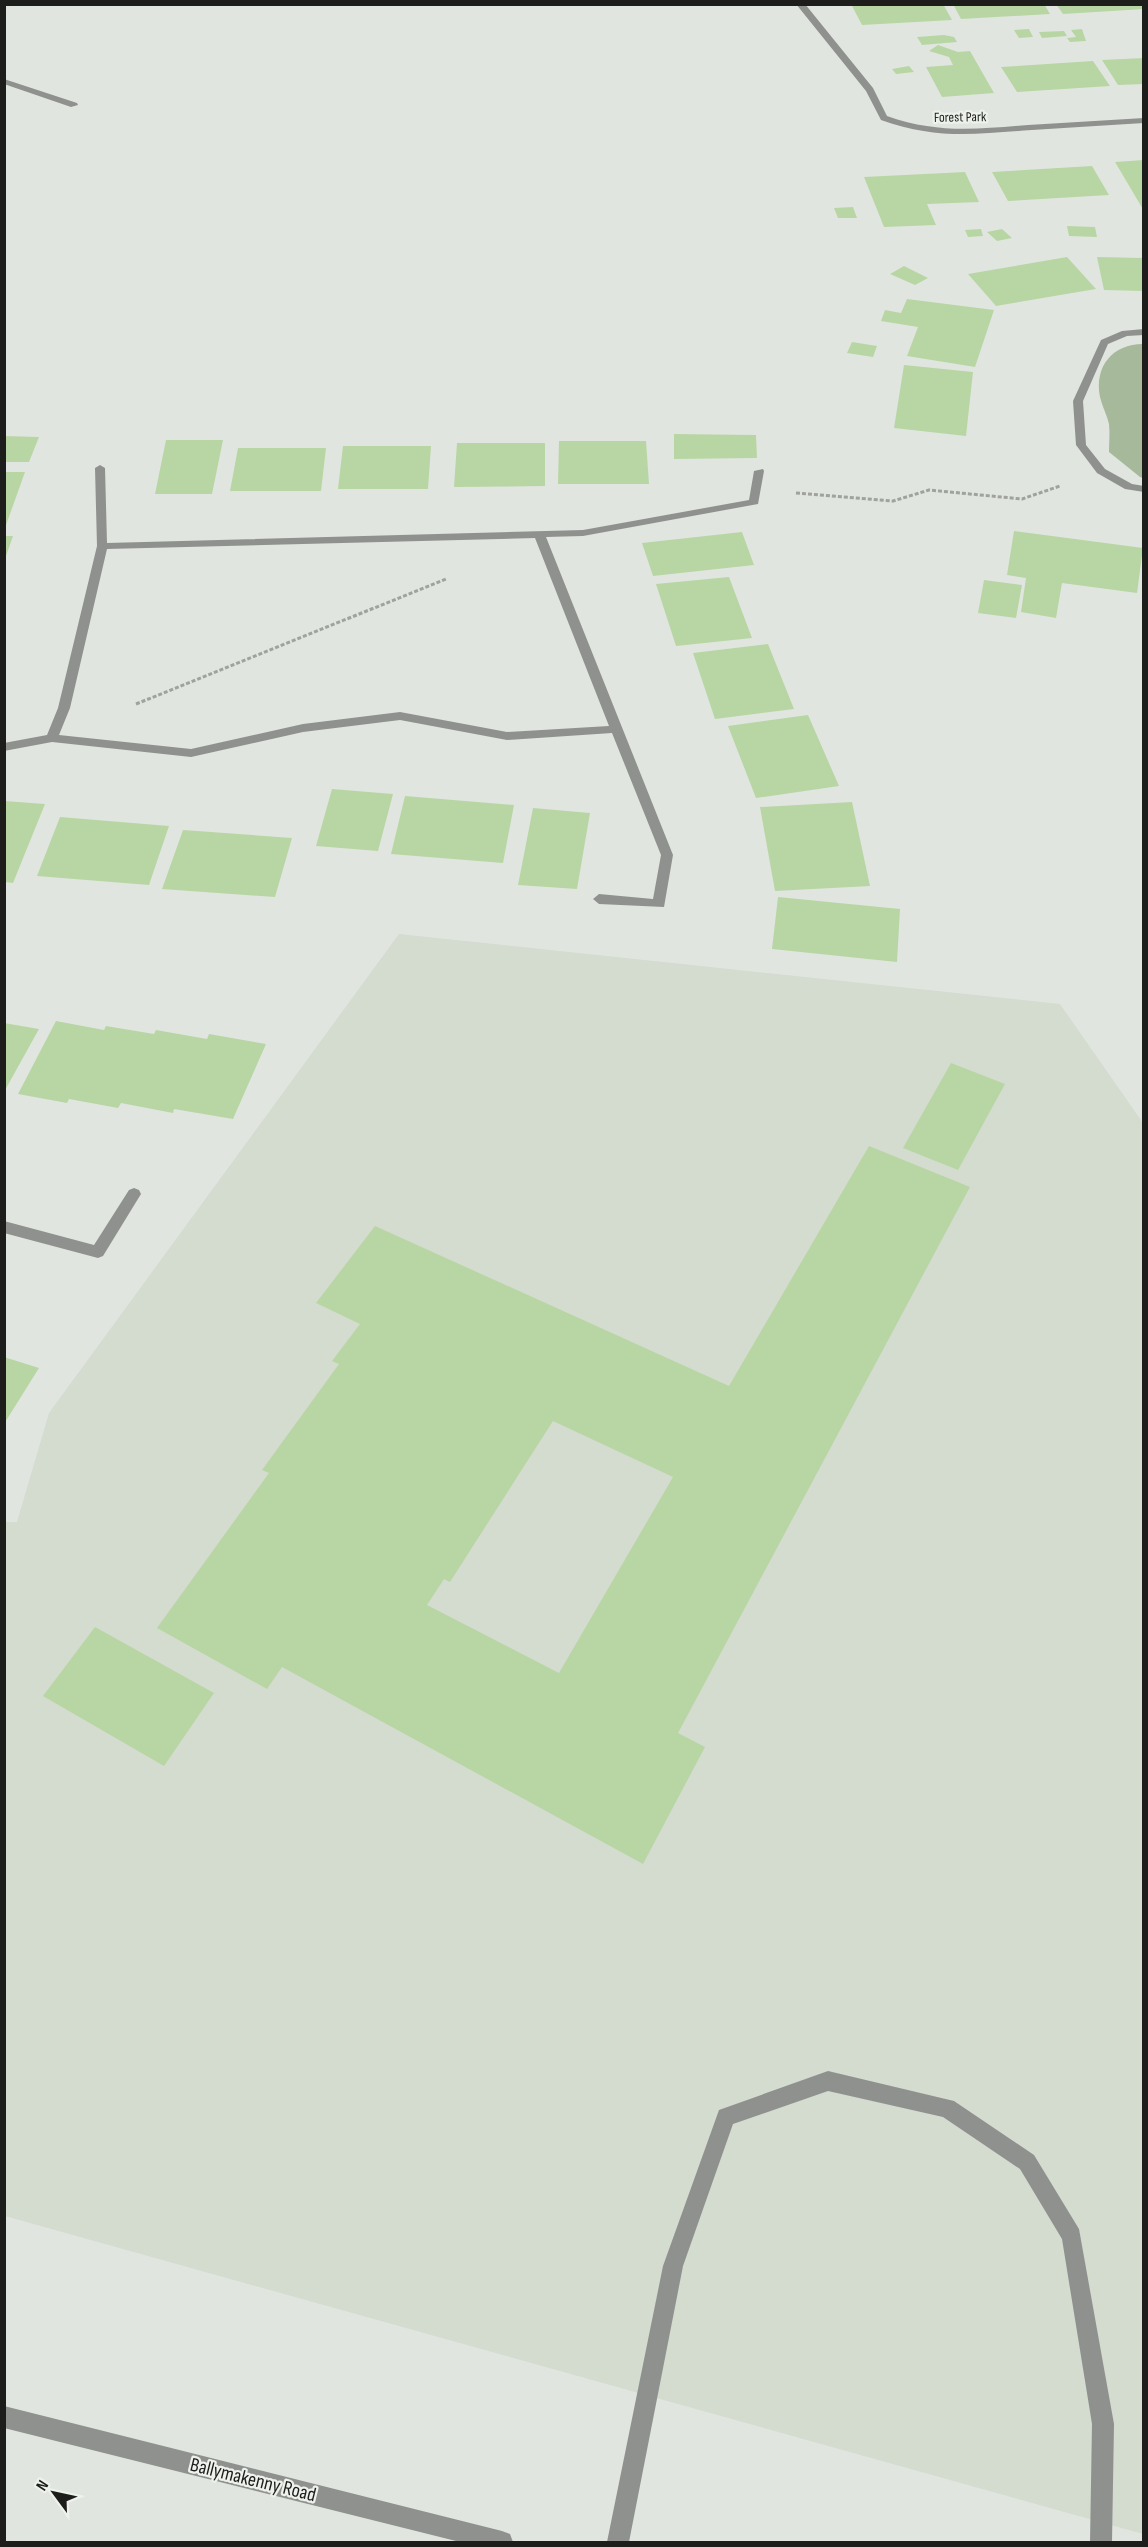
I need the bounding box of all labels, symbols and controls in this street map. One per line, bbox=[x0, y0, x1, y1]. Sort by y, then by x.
street label: Forest Park bbox=[934, 108, 987, 126]
street label: Ballymakenny Road bbox=[188, 2453, 318, 2507]
north arrow bbox=[24, 2463, 84, 2523]
text: N bbox=[32, 2477, 53, 2494]

